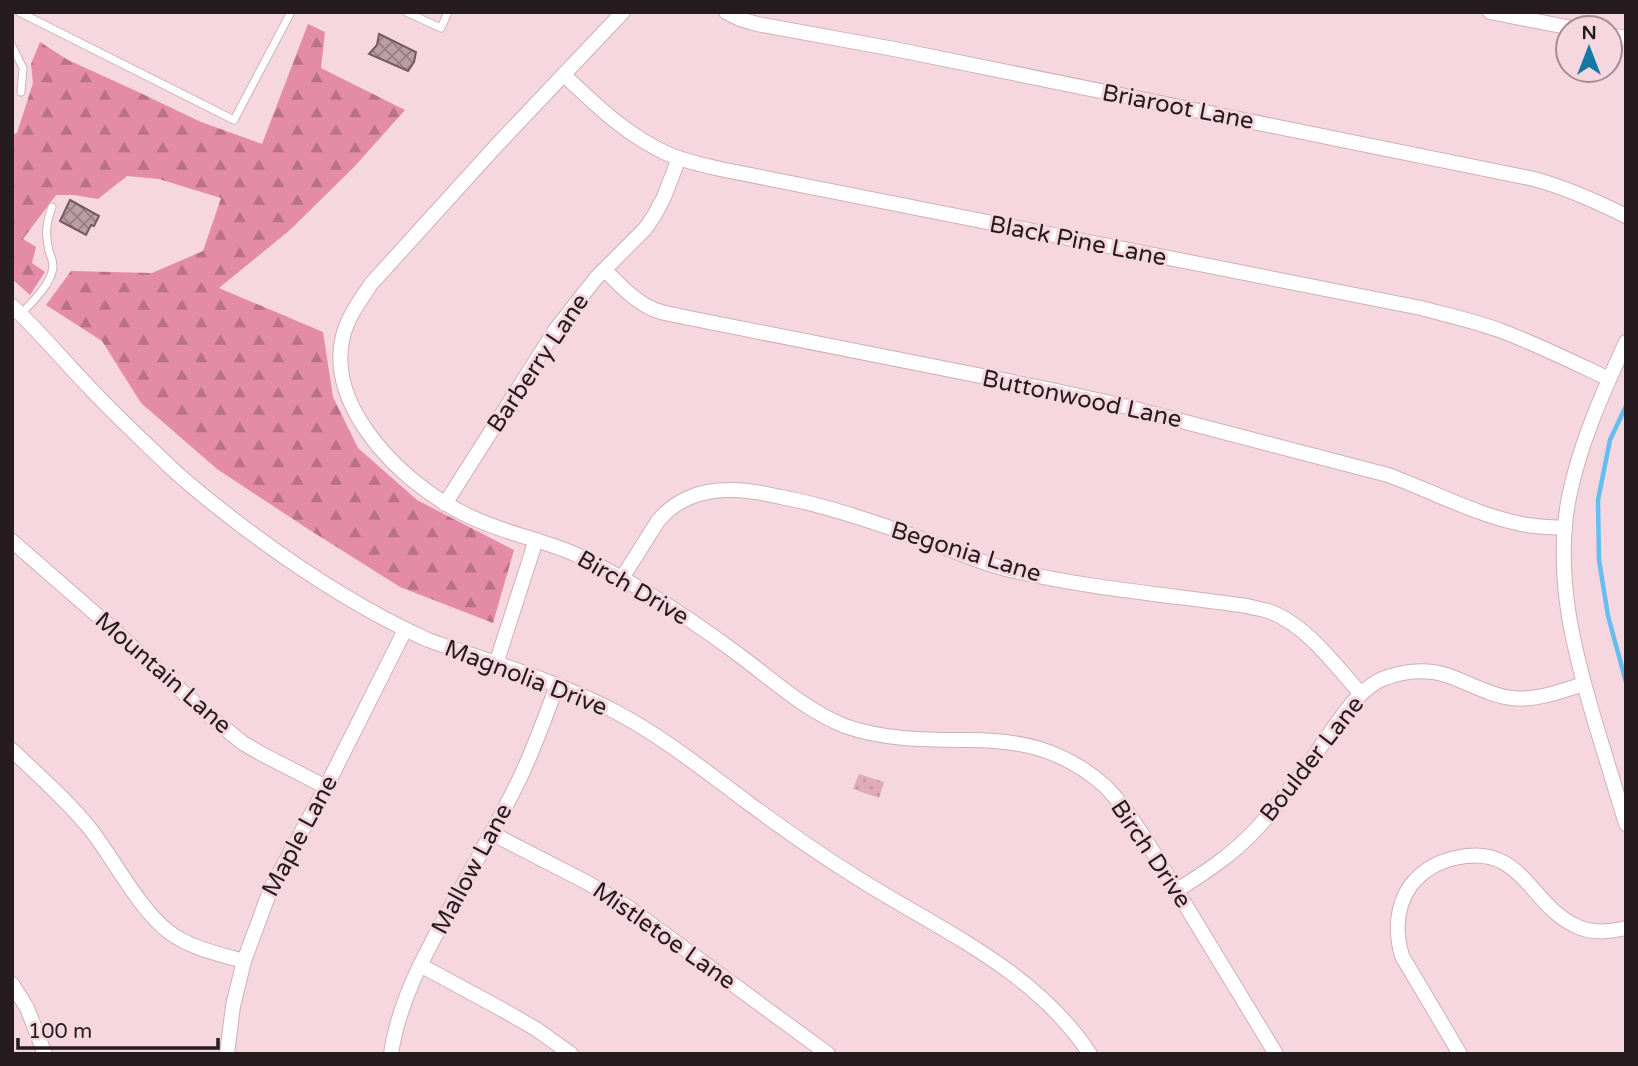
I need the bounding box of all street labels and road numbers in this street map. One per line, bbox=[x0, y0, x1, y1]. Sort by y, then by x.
street label: Briaroot Lane bbox=[1100, 78, 1256, 136]
street label: Black Pine Lane bbox=[987, 210, 1169, 272]
street label: Barberry Lane bbox=[481, 288, 595, 438]
street label: Buttonwood Lane bbox=[980, 364, 1184, 434]
street label: Begonia Lane bbox=[887, 515, 1045, 589]
street label: Birch Drive bbox=[572, 544, 694, 632]
street label: Mountain Lane bbox=[89, 606, 237, 740]
street label: Magnolia Drive bbox=[441, 634, 611, 722]
street label: Boulder Lane bbox=[1254, 690, 1370, 828]
street label: Maple Lane bbox=[256, 770, 344, 902]
street label: Birch Drive bbox=[1104, 794, 1198, 914]
street label: Mallow Lane bbox=[425, 799, 519, 939]
street label: Mistletoe Lane bbox=[587, 876, 741, 996]

